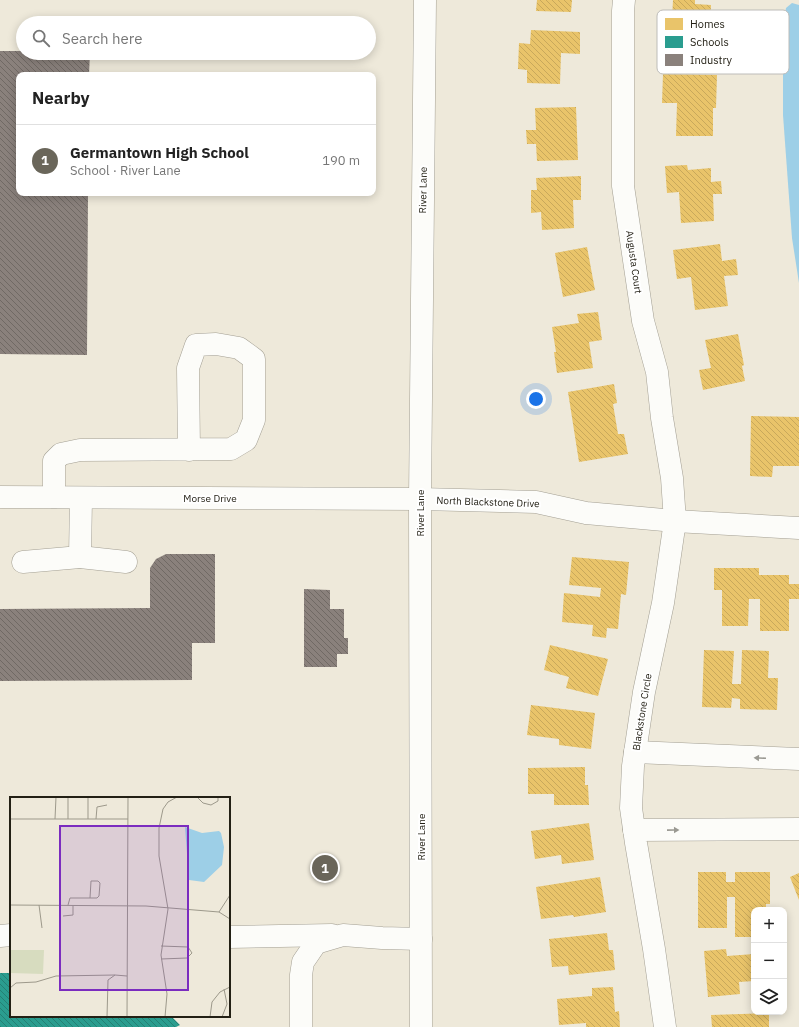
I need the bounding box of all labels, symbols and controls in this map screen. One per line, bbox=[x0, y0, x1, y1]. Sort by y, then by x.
legend bbox=[657, 10, 789, 74]
search box bbox=[16, 16, 376, 60]
text: Homes bbox=[690, 17, 725, 31]
icon: search bbox=[30, 27, 52, 49]
text: Search here bbox=[62, 29, 142, 48]
text: Schools bbox=[690, 35, 729, 49]
text: Industry bbox=[690, 53, 733, 67]
text: Nearby bbox=[32, 87, 90, 109]
text: Germantown High School bbox=[70, 143, 249, 162]
text: 1 bbox=[41, 152, 49, 169]
text: 190 m bbox=[322, 152, 360, 169]
text: School · River Lane bbox=[70, 162, 181, 179]
street label: River Lane bbox=[416, 166, 430, 214]
street label: Augusta Court bbox=[623, 230, 645, 295]
your location bbox=[526, 389, 546, 409]
street label: River Lane bbox=[414, 489, 427, 536]
street label: Morse Drive bbox=[183, 492, 237, 505]
street label: North Blackstone Drive bbox=[436, 494, 540, 510]
street label: Blackstone Circle bbox=[629, 672, 655, 751]
one-way arrow bbox=[754, 754, 766, 761]
inset map bbox=[10, 797, 230, 1017]
street label: River Lane bbox=[415, 813, 428, 860]
one-way arrow bbox=[667, 827, 680, 833]
pin: 1 bbox=[312, 853, 338, 883]
map controls bbox=[751, 907, 787, 1015]
button: + bbox=[751, 907, 787, 943]
button: − bbox=[751, 943, 787, 979]
button: layers bbox=[751, 979, 787, 1015]

